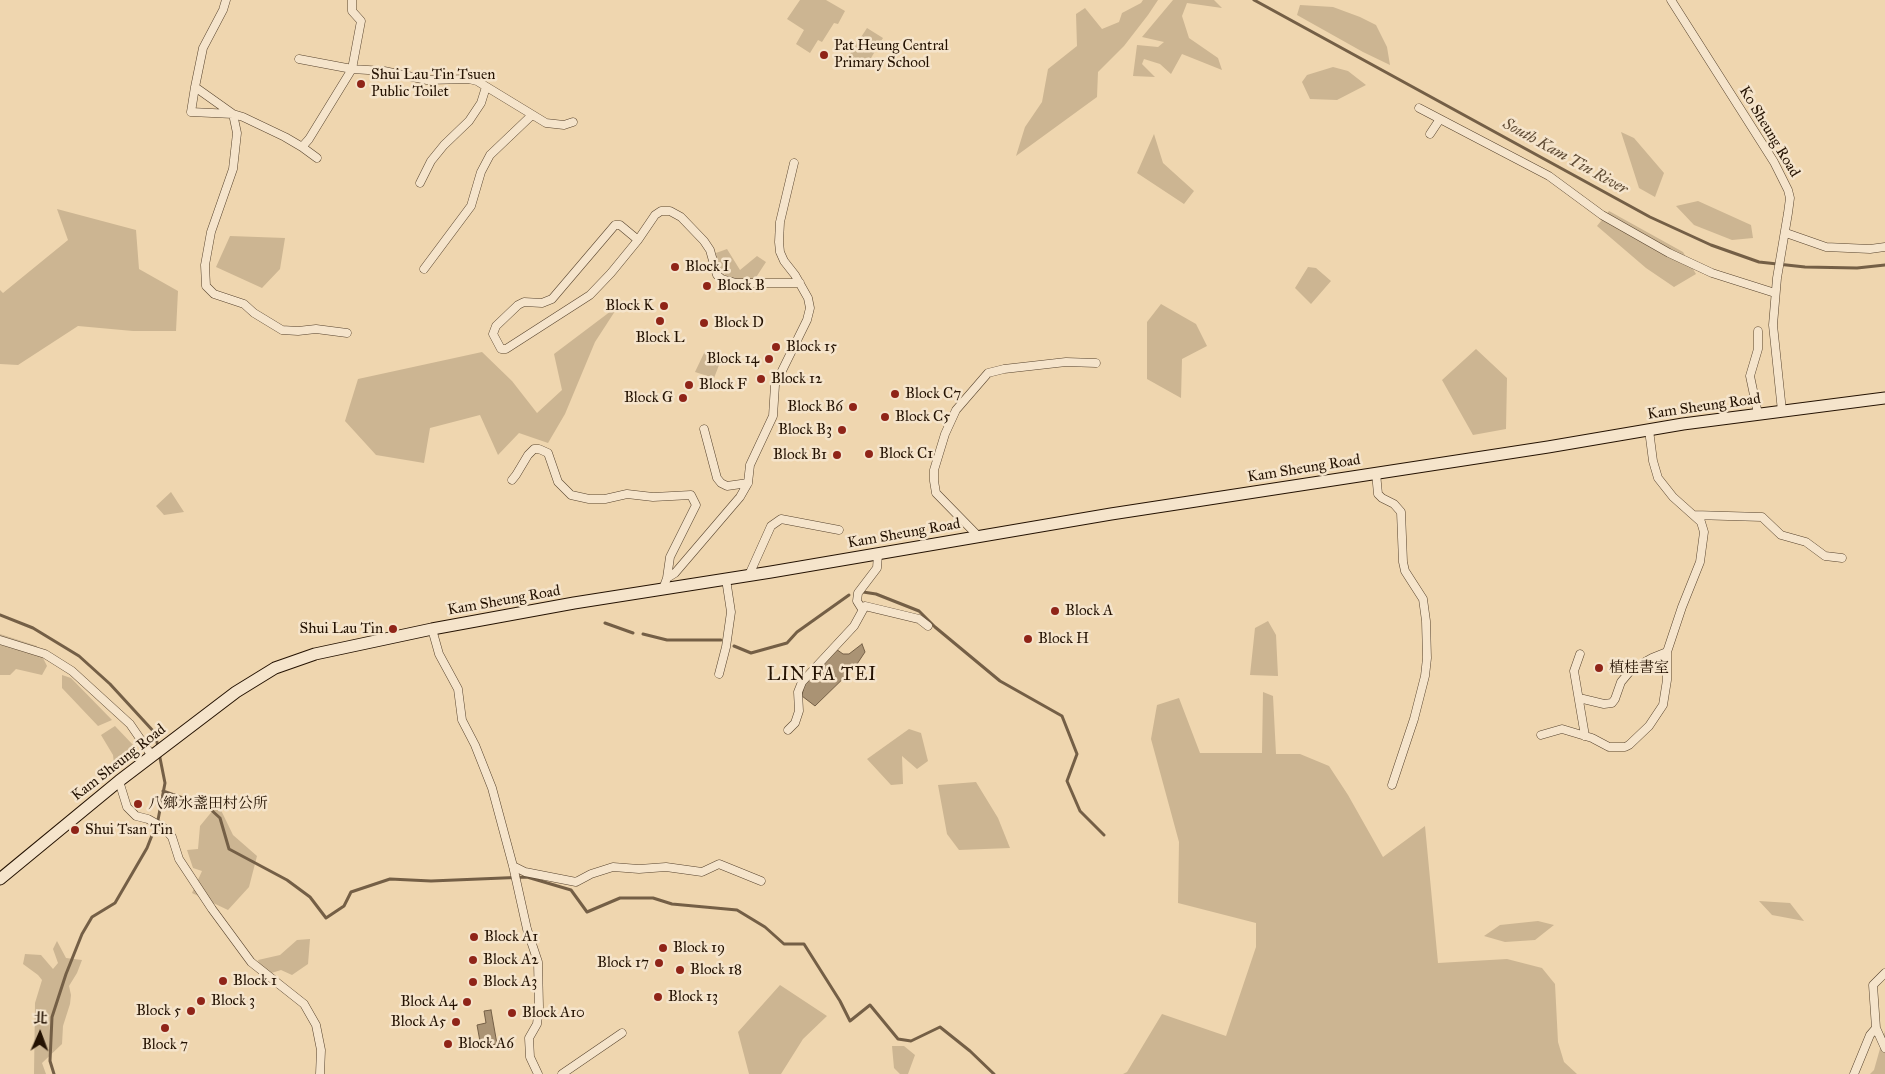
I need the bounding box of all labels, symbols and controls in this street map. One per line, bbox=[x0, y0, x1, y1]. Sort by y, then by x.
place label: Pat Heung Central Primary School bbox=[834, 37, 948, 72]
marker: Pat Heung Central Primary School bbox=[818, 49, 830, 61]
place label: Shui Lau Tin Tsuen Public Toilet bbox=[371, 66, 495, 101]
marker: Shui Lau Tin Tsuen Public Toilet bbox=[355, 78, 367, 90]
street label: Ko Sheung Road bbox=[1735, 83, 1803, 181]
water label: South Kam Tin River bbox=[1499, 115, 1631, 199]
place label: Block I bbox=[685, 258, 730, 276]
marker: Block I bbox=[669, 261, 681, 273]
place label: Block B bbox=[717, 277, 765, 295]
marker: Block B bbox=[701, 280, 713, 292]
place label: Block K bbox=[605, 297, 654, 315]
marker: Block K bbox=[658, 300, 670, 312]
place label: Block D bbox=[714, 314, 764, 332]
marker: Block L bbox=[654, 315, 666, 327]
marker: Block D bbox=[698, 317, 710, 329]
place label: Block L bbox=[635, 329, 685, 347]
place label: Block 15 bbox=[786, 338, 837, 356]
marker: Block 15 bbox=[770, 341, 782, 353]
place label: Block 14 bbox=[707, 350, 759, 368]
marker: Block 14 bbox=[763, 353, 775, 365]
place label: Block 12 bbox=[771, 370, 822, 388]
marker: Block 12 bbox=[755, 373, 767, 385]
place label: Block F bbox=[699, 376, 747, 394]
marker: Block F bbox=[683, 379, 695, 391]
place label: Block C7 bbox=[905, 385, 961, 403]
marker: Block C7 bbox=[889, 388, 901, 400]
place label: Block G bbox=[624, 389, 673, 407]
street label: Kam Sheung Road bbox=[1646, 390, 1762, 424]
marker: Block G bbox=[677, 392, 689, 404]
place label: Block B6 bbox=[787, 398, 843, 416]
marker: Block B6 bbox=[847, 401, 859, 413]
place label: Block C5 bbox=[895, 408, 950, 426]
marker: Block C5 bbox=[879, 411, 891, 423]
place label: Block B3 bbox=[778, 421, 832, 439]
marker: Block B3 bbox=[836, 424, 848, 436]
place label: Block C1 bbox=[879, 445, 933, 463]
place label: Block B1 bbox=[773, 446, 827, 464]
marker: Block C1 bbox=[863, 448, 875, 460]
marker: Block B1 bbox=[831, 449, 843, 461]
street label: Kam Sheung Road bbox=[1246, 451, 1362, 487]
street label: Kam Sheung Road bbox=[846, 515, 962, 553]
street label: Kam Sheung Road bbox=[446, 582, 562, 620]
place label: Block A bbox=[1065, 602, 1113, 620]
marker: Block A bbox=[1049, 605, 1061, 617]
place label: Shui Lau Tin bbox=[300, 620, 383, 638]
marker: Shui Lau Tin bbox=[387, 623, 399, 635]
place label: Block H bbox=[1038, 630, 1089, 648]
marker: Block H bbox=[1022, 633, 1034, 645]
place label: 植桂書室 bbox=[1609, 659, 1669, 677]
marker: 植桂書室 bbox=[1593, 662, 1605, 674]
district label: LIN FA TEI bbox=[766, 665, 878, 687]
street label: Kam Sheung Road bbox=[68, 721, 170, 805]
place label: 八鄉水盞田村公所 bbox=[148, 795, 268, 813]
marker: 八鄉水盞田村公所 bbox=[132, 798, 144, 810]
place label: Shui Tsan Tin bbox=[85, 821, 173, 839]
marker: Shui Tsan Tin bbox=[69, 824, 81, 836]
place label: Block A1 bbox=[484, 928, 538, 946]
marker: Block A1 bbox=[468, 931, 480, 943]
place label: Block 19 bbox=[673, 939, 725, 957]
marker: Block 19 bbox=[657, 942, 669, 954]
place label: Block A2 bbox=[483, 951, 539, 969]
marker: Block A2 bbox=[467, 954, 479, 966]
place label: Block 17 bbox=[597, 954, 649, 972]
marker: Block 17 bbox=[653, 957, 665, 969]
place label: Block 18 bbox=[690, 961, 742, 979]
marker: Block 18 bbox=[674, 964, 686, 976]
place label: Block 1 bbox=[233, 972, 277, 990]
place label: Block A3 bbox=[483, 973, 537, 991]
marker: Block 1 bbox=[217, 975, 229, 987]
marker: Block A3 bbox=[467, 976, 479, 988]
place label: Block 13 bbox=[668, 988, 718, 1006]
marker: Block 13 bbox=[652, 991, 664, 1003]
place label: Block 3 bbox=[211, 992, 255, 1010]
place label: Block A4 bbox=[400, 993, 457, 1011]
marker: Block 3 bbox=[195, 995, 207, 1007]
marker: Block A4 bbox=[461, 996, 473, 1008]
place label: Block 5 bbox=[136, 1002, 181, 1020]
place label: Block A10 bbox=[522, 1004, 585, 1022]
marker: Block 5 bbox=[185, 1005, 197, 1017]
marker: Block A10 bbox=[506, 1007, 518, 1019]
north arrow bbox=[15, 1009, 65, 1059]
text: 北 bbox=[33, 1010, 48, 1027]
place label: Block A5 bbox=[391, 1013, 446, 1031]
marker: Block A5 bbox=[450, 1016, 462, 1028]
marker: Block 7 bbox=[159, 1022, 171, 1034]
place label: Block A6 bbox=[458, 1035, 514, 1053]
place label: Block 7 bbox=[142, 1036, 188, 1054]
marker: Block A6 bbox=[442, 1038, 454, 1050]

